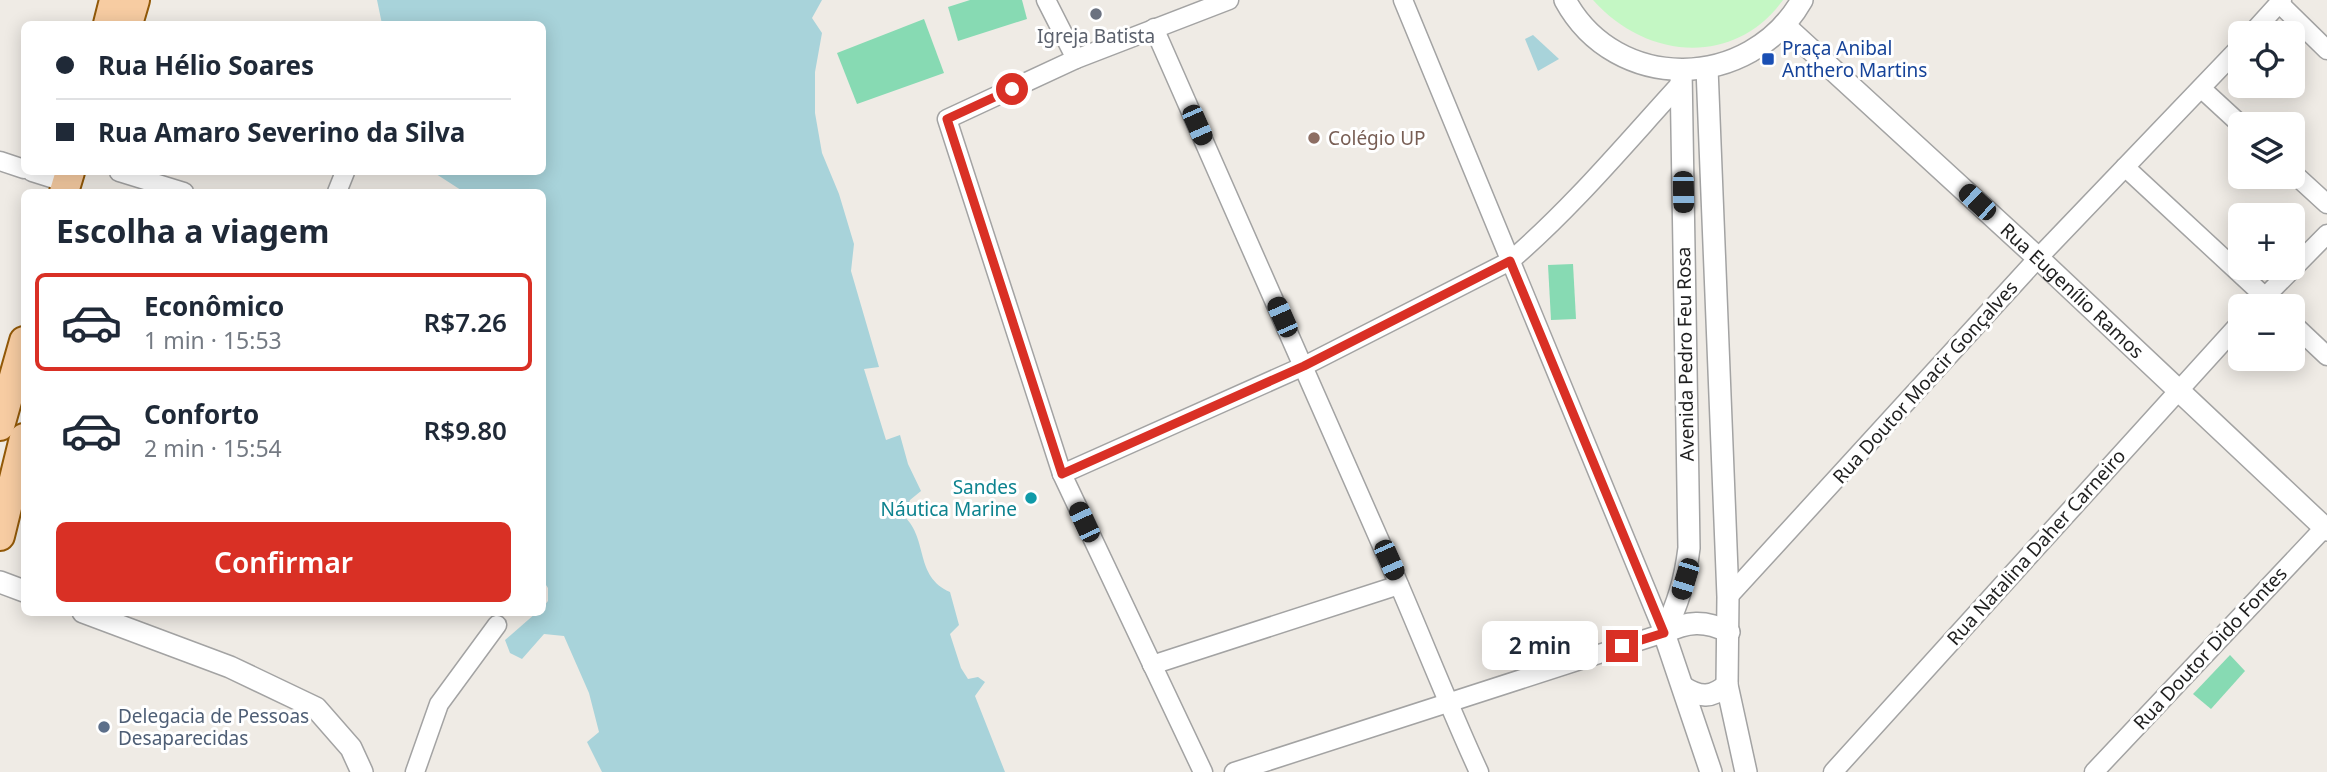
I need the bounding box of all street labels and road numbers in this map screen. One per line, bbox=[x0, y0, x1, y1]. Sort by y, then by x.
street label: Rua Eugenílio Ramos bbox=[1995, 217, 2150, 364]
street label: Avenida Pedro Feu Rosa bbox=[1670, 247, 1700, 461]
street label: Rua Doutor Moacir Gonçalves bbox=[1827, 275, 2023, 489]
street label: Rua Natalina Daher Carneiro bbox=[1941, 443, 2131, 651]
street label: Rua Doutor Dido Fontes bbox=[2127, 561, 2293, 735]

